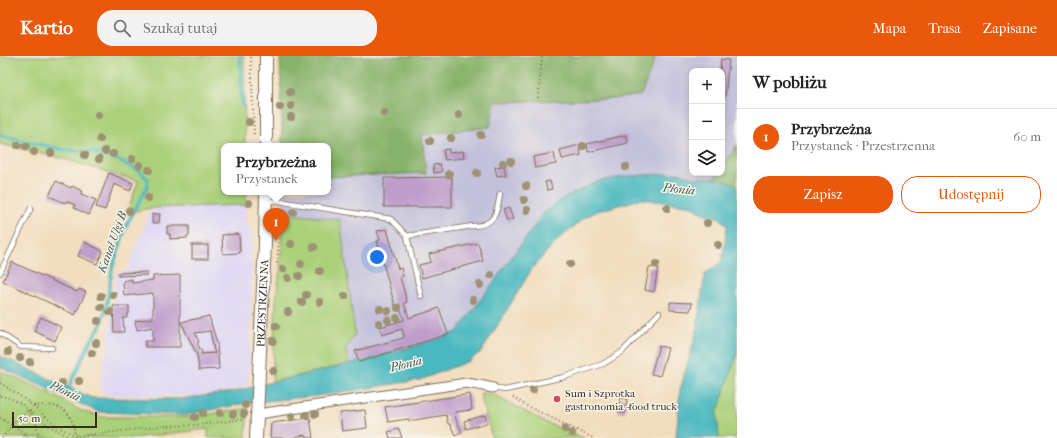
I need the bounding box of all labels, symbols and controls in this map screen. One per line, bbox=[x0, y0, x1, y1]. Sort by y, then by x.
search box bbox=[97, 10, 377, 46]
text: Kartio bbox=[20, 17, 73, 39]
icon: search bbox=[111, 17, 133, 39]
text: Szukaj tutaj bbox=[143, 19, 217, 37]
text: Mapa bbox=[873, 20, 906, 37]
text: Trasa bbox=[928, 20, 961, 37]
text: Zapisane bbox=[983, 20, 1037, 37]
map controls bbox=[689, 68, 725, 176]
button: + bbox=[689, 68, 725, 104]
text: W pobliżu bbox=[753, 72, 827, 92]
button: − bbox=[689, 104, 725, 140]
text: Przybrzeżna bbox=[791, 120, 872, 138]
text: 1 bbox=[764, 129, 768, 144]
text: 60 m bbox=[1013, 129, 1041, 144]
text: Przystanek · Przestrzenna bbox=[791, 138, 935, 153]
button: layers bbox=[689, 140, 725, 176]
popup bbox=[221, 143, 331, 195]
text: Przybrzeżna bbox=[236, 153, 316, 171]
text: Przystanek bbox=[236, 171, 298, 186]
button: Zapisz bbox=[753, 176, 893, 213]
button: Udostępnij bbox=[901, 176, 1041, 213]
water label: Płonia bbox=[661, 180, 696, 198]
water label: Kanał Ulgi B bbox=[94, 208, 130, 276]
pin: 1 bbox=[263, 208, 289, 241]
your location bbox=[367, 247, 387, 267]
street label: PRZESTRZENNA bbox=[254, 258, 271, 347]
water label: Płonia bbox=[388, 353, 423, 375]
water label: Płonia bbox=[47, 377, 83, 404]
place label: Sum i Szprotka gastronomia -food truck bbox=[565, 387, 677, 413]
marker: Sum i Szprotka gastronomia -food truck bbox=[552, 394, 562, 404]
scale bar bbox=[12, 410, 97, 429]
text: 50 m bbox=[18, 412, 40, 425]

